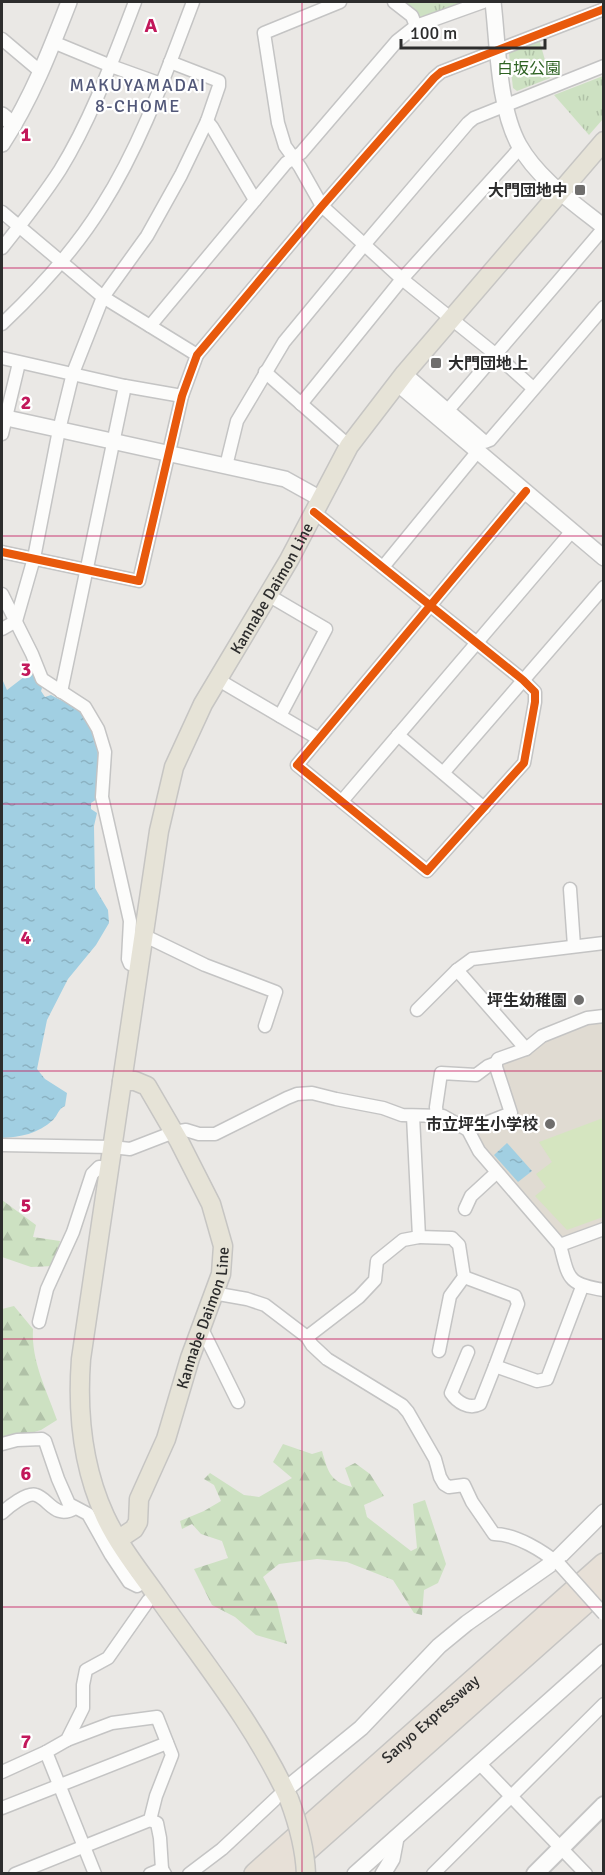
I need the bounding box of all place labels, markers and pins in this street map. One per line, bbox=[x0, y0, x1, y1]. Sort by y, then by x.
place label: 大門団地中 bbox=[488, 181, 568, 201]
marker: 大門団地中 bbox=[573, 183, 587, 197]
place label: 大門団地上 bbox=[448, 354, 528, 374]
marker: 大門団地上 bbox=[429, 356, 443, 370]
place label: 坪生幼稚園 bbox=[487, 991, 567, 1011]
marker: 坪生幼稚園 bbox=[572, 993, 586, 1007]
place label: 市立坪生小学校 bbox=[426, 1115, 538, 1135]
marker: 市立坪生小学校 bbox=[543, 1117, 557, 1131]

